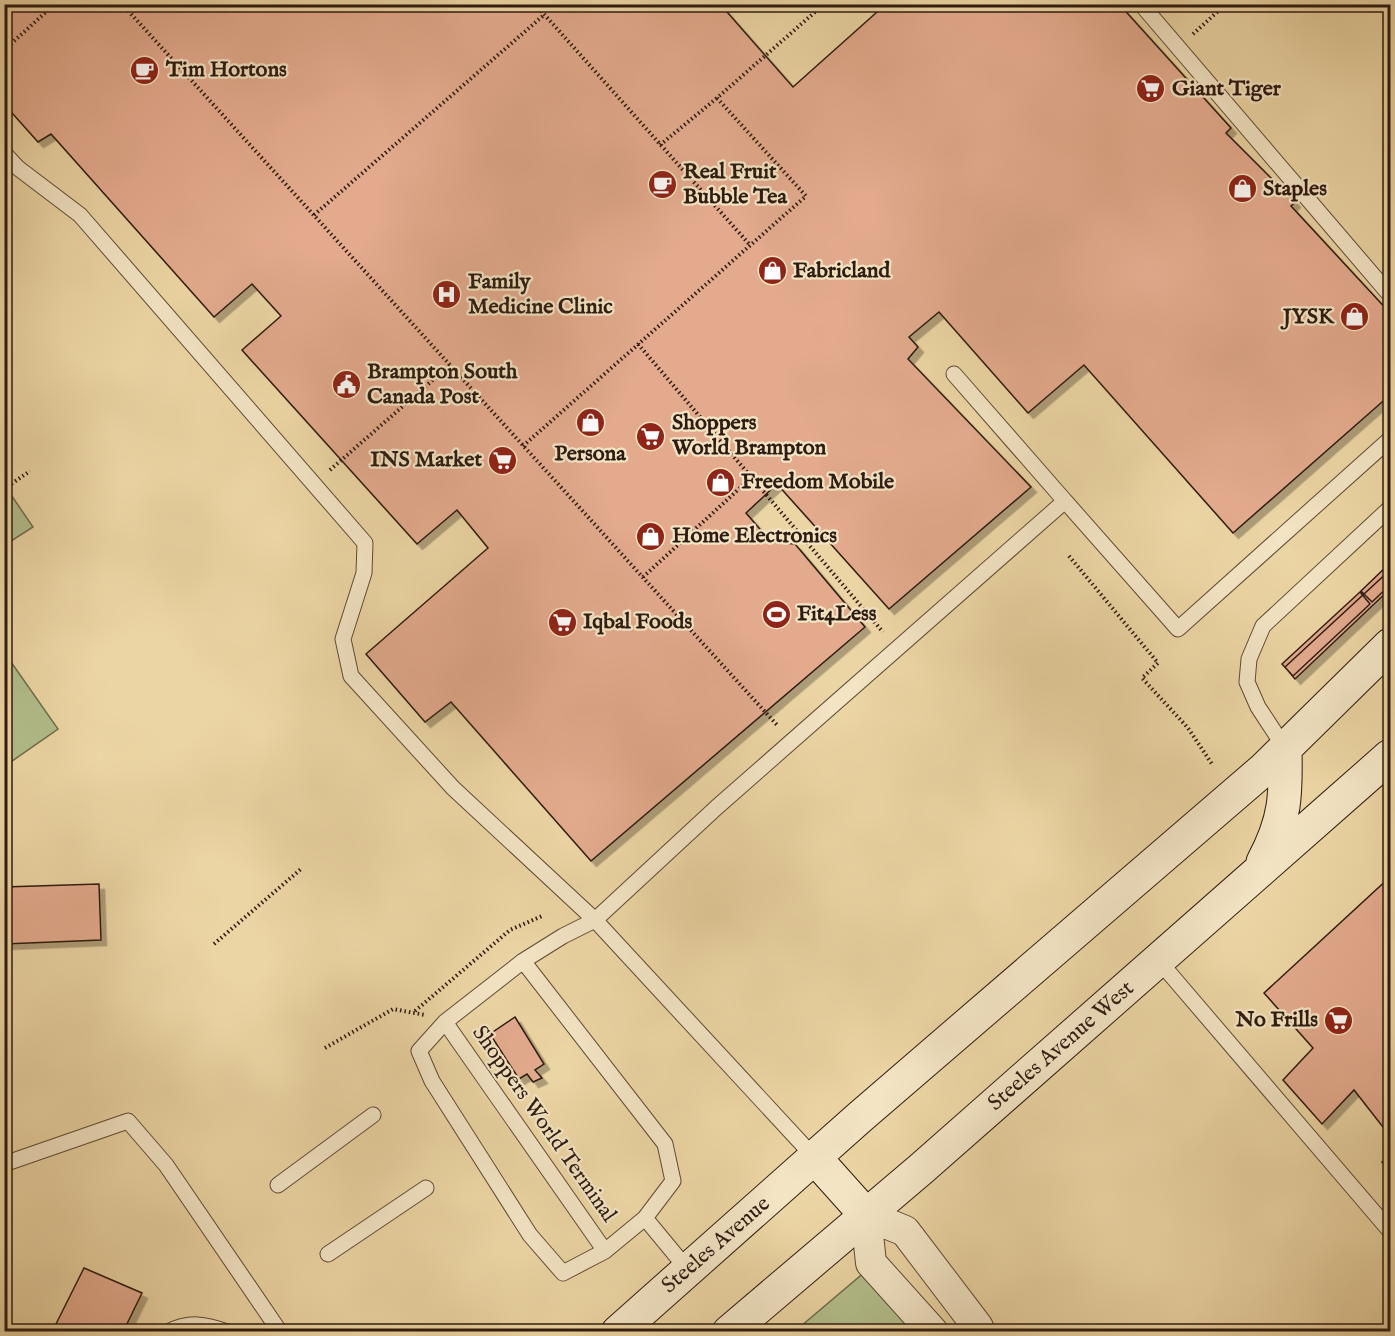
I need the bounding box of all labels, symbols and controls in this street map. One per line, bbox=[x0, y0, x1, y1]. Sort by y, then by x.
cafe icon: Tim Hortons bbox=[129, 54, 161, 86]
place label: Tim Hortons bbox=[165, 56, 287, 84]
supermarket icon: Giant Tiger bbox=[1135, 73, 1167, 105]
place label: Giant Tiger bbox=[1172, 75, 1282, 103]
place label: Real Fruit Bubble Tea bbox=[683, 158, 787, 211]
cafe icon: Real Fruit Bubble Tea bbox=[646, 169, 678, 201]
shop icon: Staples bbox=[1226, 173, 1258, 205]
place label: Staples bbox=[1263, 175, 1327, 203]
shop icon: Fabricland bbox=[756, 255, 788, 287]
place label: Fabricland bbox=[793, 257, 891, 285]
place label: Family Medicine Clinic bbox=[468, 268, 613, 321]
hospital icon: Family Medicine Clinic bbox=[431, 279, 463, 311]
shop icon: JYSK bbox=[1339, 301, 1371, 333]
place label: JYSK bbox=[1280, 303, 1335, 331]
place label: Brampton South Canada Post bbox=[367, 358, 518, 411]
public building icon: Brampton South Canada Post bbox=[330, 369, 362, 401]
shop icon: Persona bbox=[574, 406, 606, 438]
place label: Shoppers World Brampton bbox=[671, 409, 826, 462]
supermarket icon: Shoppers World Brampton bbox=[635, 420, 667, 452]
place label: Persona bbox=[554, 440, 626, 468]
supermarket icon: INS Market bbox=[487, 444, 519, 476]
place label: INS Market bbox=[370, 446, 482, 474]
shop icon: Freedom Mobile bbox=[704, 466, 736, 498]
place label: Freedom Mobile bbox=[741, 468, 894, 496]
shop icon: Home Electronics bbox=[635, 520, 667, 552]
place label: Home Electronics bbox=[672, 522, 837, 550]
sports icon: Fit4Less bbox=[760, 598, 792, 630]
place label: Fit4Less bbox=[797, 600, 877, 628]
supermarket icon: Iqbal Foods bbox=[546, 606, 578, 638]
place label: Iqbal Foods bbox=[583, 608, 693, 636]
street label: Steeles Avenue West bbox=[982, 975, 1140, 1117]
supermarket icon: No Frills bbox=[1323, 1004, 1355, 1036]
place label: No Frills bbox=[1235, 1006, 1318, 1034]
street label: Shoppers World Terminal bbox=[465, 1020, 623, 1228]
street label: Steeles Avenue bbox=[656, 1190, 776, 1300]

